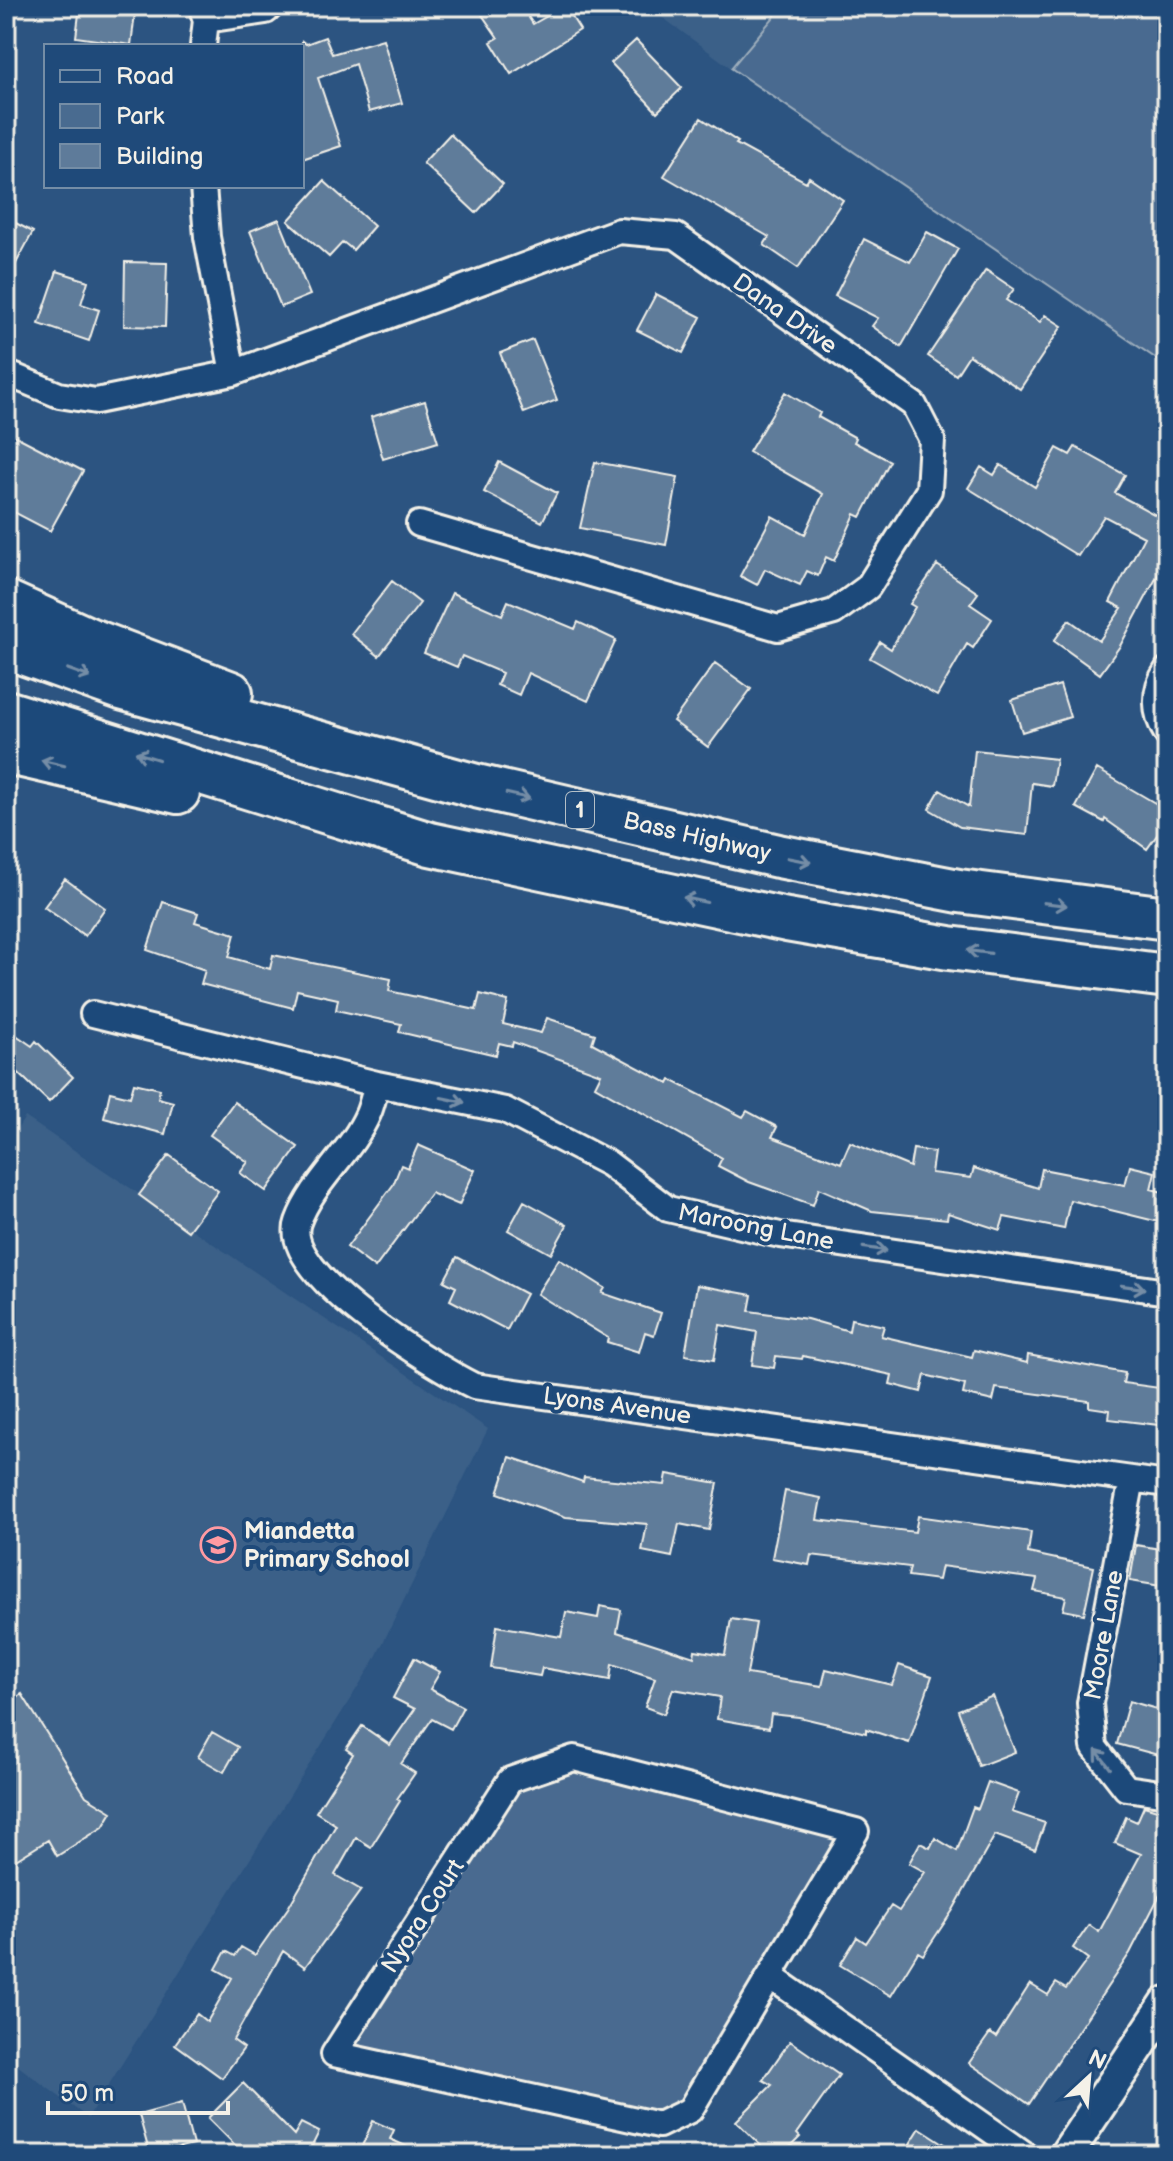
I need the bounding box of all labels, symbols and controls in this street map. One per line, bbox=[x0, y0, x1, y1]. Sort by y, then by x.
legend bbox=[44, 44, 304, 188]
text: Road bbox=[116, 62, 174, 91]
text: Park bbox=[116, 102, 164, 131]
text: Building bbox=[116, 142, 203, 171]
street label: Dana Drive bbox=[727, 267, 843, 361]
one-way arrow bbox=[67, 667, 91, 681]
one-way arrow bbox=[134, 748, 160, 763]
one-way arrow bbox=[40, 755, 66, 770]
one-way arrow bbox=[505, 789, 531, 804]
road number: 1 bbox=[566, 792, 594, 828]
street label: Bass Highway bbox=[620, 806, 774, 868]
one-way arrow bbox=[786, 853, 812, 868]
one-way arrow bbox=[683, 892, 709, 907]
one-way arrow bbox=[1041, 896, 1068, 911]
one-way arrow bbox=[966, 944, 992, 959]
one-way arrow bbox=[440, 1093, 465, 1108]
street label: Maroong Lane bbox=[676, 1198, 836, 1256]
one-way arrow bbox=[862, 1242, 888, 1257]
one-way arrow bbox=[1120, 1280, 1145, 1295]
street label: Lyons Avenue bbox=[541, 1381, 693, 1431]
place label: Miandetta Primary School bbox=[244, 1517, 410, 1574]
school or university icon: Miandetta Primary School bbox=[199, 1526, 237, 1564]
street label: Moore Lane bbox=[1078, 1568, 1130, 1702]
one-way arrow bbox=[1095, 1749, 1112, 1770]
street label: Nyora Court bbox=[375, 1853, 471, 1979]
north arrow bbox=[1049, 2037, 1129, 2117]
text: N bbox=[1084, 2045, 1110, 2076]
scale bar bbox=[48, 2065, 228, 2115]
text: 50 m bbox=[60, 2079, 114, 2108]

